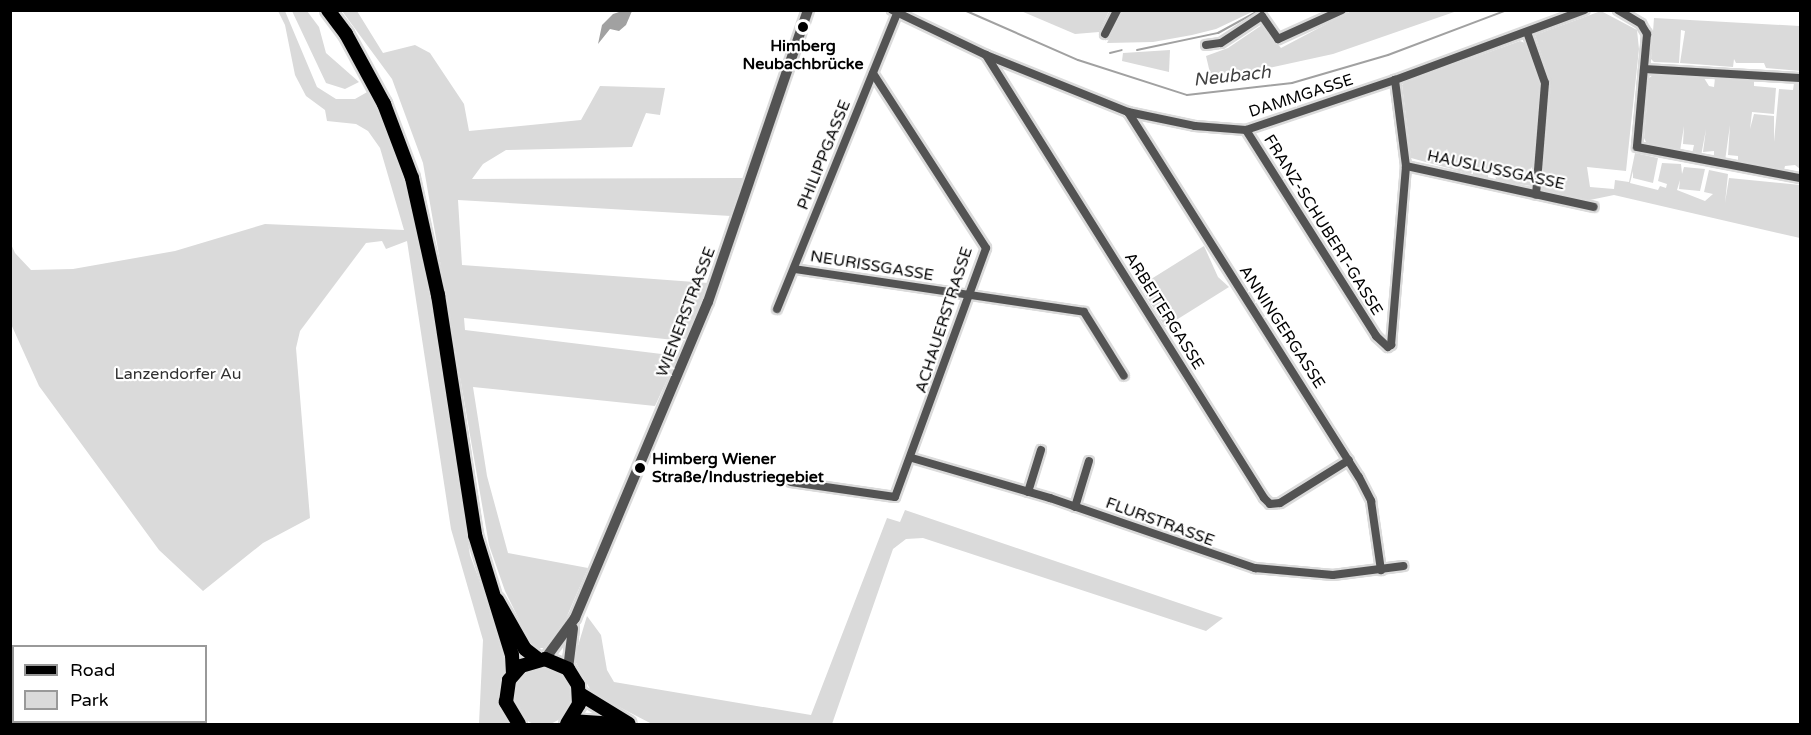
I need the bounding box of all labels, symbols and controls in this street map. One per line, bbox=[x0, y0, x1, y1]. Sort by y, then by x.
marker: Himberg Neubachbrücke bbox=[796, 20, 810, 34]
place label: Himberg Neubachbrücke bbox=[743, 36, 863, 74]
water label: Neubach bbox=[1192, 61, 1272, 91]
street label: DAMMGASSE bbox=[1246, 70, 1356, 122]
street label: PHILIPPGASSE bbox=[793, 97, 855, 213]
street label: FRANZ-SCHUBERT-GASSE bbox=[1259, 131, 1387, 319]
street label: HAUSLUSSGASSE bbox=[1425, 146, 1567, 194]
street label: WIENERSTRASSE bbox=[652, 244, 720, 380]
street label: ACHAUERSTRASSE bbox=[911, 245, 977, 395]
street label: NEURISSGASSE bbox=[809, 247, 935, 285]
street label: ARBEITERGASSE bbox=[1120, 249, 1208, 373]
street label: ANNINGERGASSE bbox=[1235, 262, 1329, 392]
park label: Lanzendorfer Au bbox=[114, 364, 242, 384]
place label: Himberg Wiener Straße/Industriegebiet bbox=[652, 449, 824, 487]
marker: Himberg Wiener Straße/Industriegebiet bbox=[633, 461, 647, 475]
street label: FLURSTRASSE bbox=[1103, 493, 1217, 551]
legend bbox=[12, 645, 207, 723]
text: Road bbox=[70, 659, 115, 681]
text: Park bbox=[70, 689, 108, 711]

